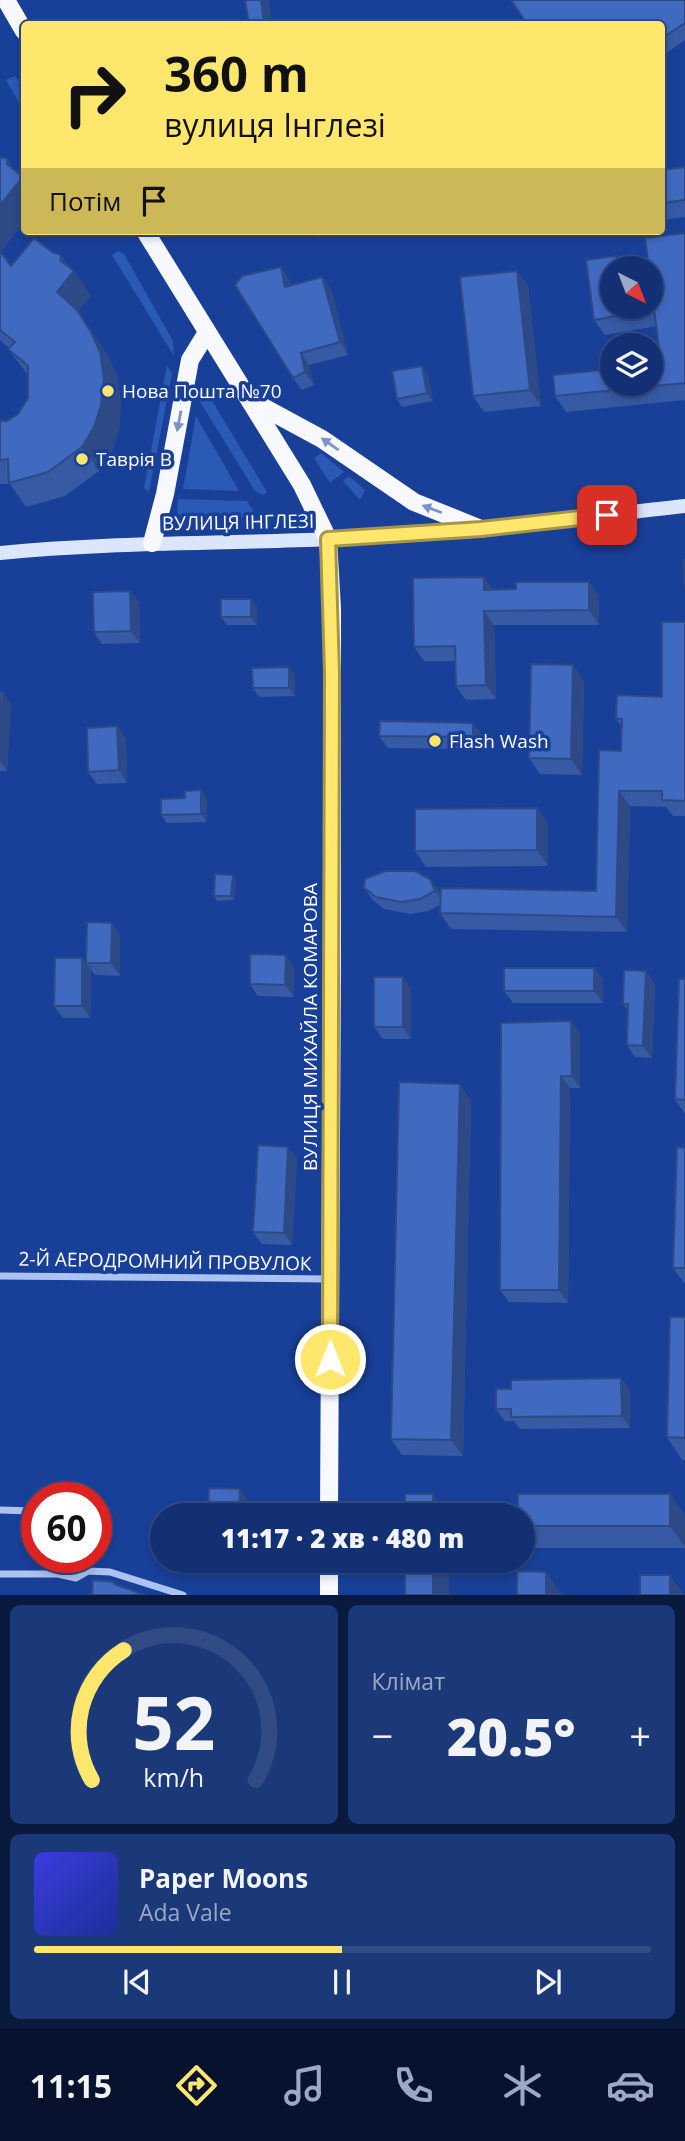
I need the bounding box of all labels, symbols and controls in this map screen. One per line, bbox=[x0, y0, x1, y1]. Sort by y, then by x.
text: 360 m bbox=[164, 40, 309, 106]
icon: right bbox=[49, 49, 140, 140]
text: вулиця Інглезі bbox=[164, 103, 386, 146]
icon: arrive bbox=[135, 182, 173, 220]
text: Потім bbox=[49, 183, 121, 219]
north arrow bbox=[600, 256, 663, 318]
map controls bbox=[600, 256, 663, 396]
button: layers bbox=[600, 333, 663, 396]
place label: Нова Пошта №70 bbox=[122, 378, 282, 404]
marker: Нова Пошта №70 bbox=[100, 383, 116, 399]
one-way arrow bbox=[173, 410, 184, 432]
one-way arrow bbox=[321, 437, 339, 451]
place label: Таврія В bbox=[96, 446, 172, 472]
marker: Таврія В bbox=[74, 451, 90, 467]
pin bbox=[577, 485, 637, 545]
icon: arrive bbox=[588, 496, 626, 534]
one-way arrow bbox=[421, 504, 442, 515]
street label: ВУЛИЦЯ ІНГЛЕЗІ bbox=[162, 508, 314, 536]
place label: Flash Wash bbox=[449, 728, 549, 754]
marker: Flash Wash bbox=[427, 733, 443, 749]
street label: ВУЛИЦЯ МИХАЙЛА КОМАРОВА bbox=[297, 883, 323, 1171]
street label: 2-Й АЕРОДРОМНИЙ ПРОВУЛОК bbox=[18, 1245, 312, 1277]
position arrow bbox=[293, 1322, 367, 1396]
speed limit sign: 60 bbox=[21, 1482, 112, 1573]
text: 11:17 · 2 хв · 480 m bbox=[221, 1520, 464, 1556]
text: Клімат bbox=[372, 1665, 445, 1697]
text: 52 bbox=[132, 1673, 215, 1772]
text: 20.5° bbox=[447, 1700, 575, 1771]
text: − bbox=[372, 1709, 393, 1761]
text: + bbox=[629, 1709, 651, 1761]
text: km/h bbox=[143, 1760, 204, 1794]
text: Paper Moons bbox=[139, 1860, 308, 1896]
text: Ada Vale bbox=[139, 1896, 232, 1928]
icon: previous bbox=[118, 1963, 156, 2001]
icon: pause bbox=[323, 1963, 361, 2001]
icon: next bbox=[529, 1963, 567, 2001]
icon: directions bbox=[172, 2061, 221, 2110]
icon: music bbox=[280, 2061, 329, 2110]
icon: phone bbox=[389, 2061, 438, 2110]
icon: climate bbox=[498, 2061, 547, 2110]
icon: car bbox=[606, 2061, 655, 2110]
text: 11:15 bbox=[30, 2064, 112, 2107]

